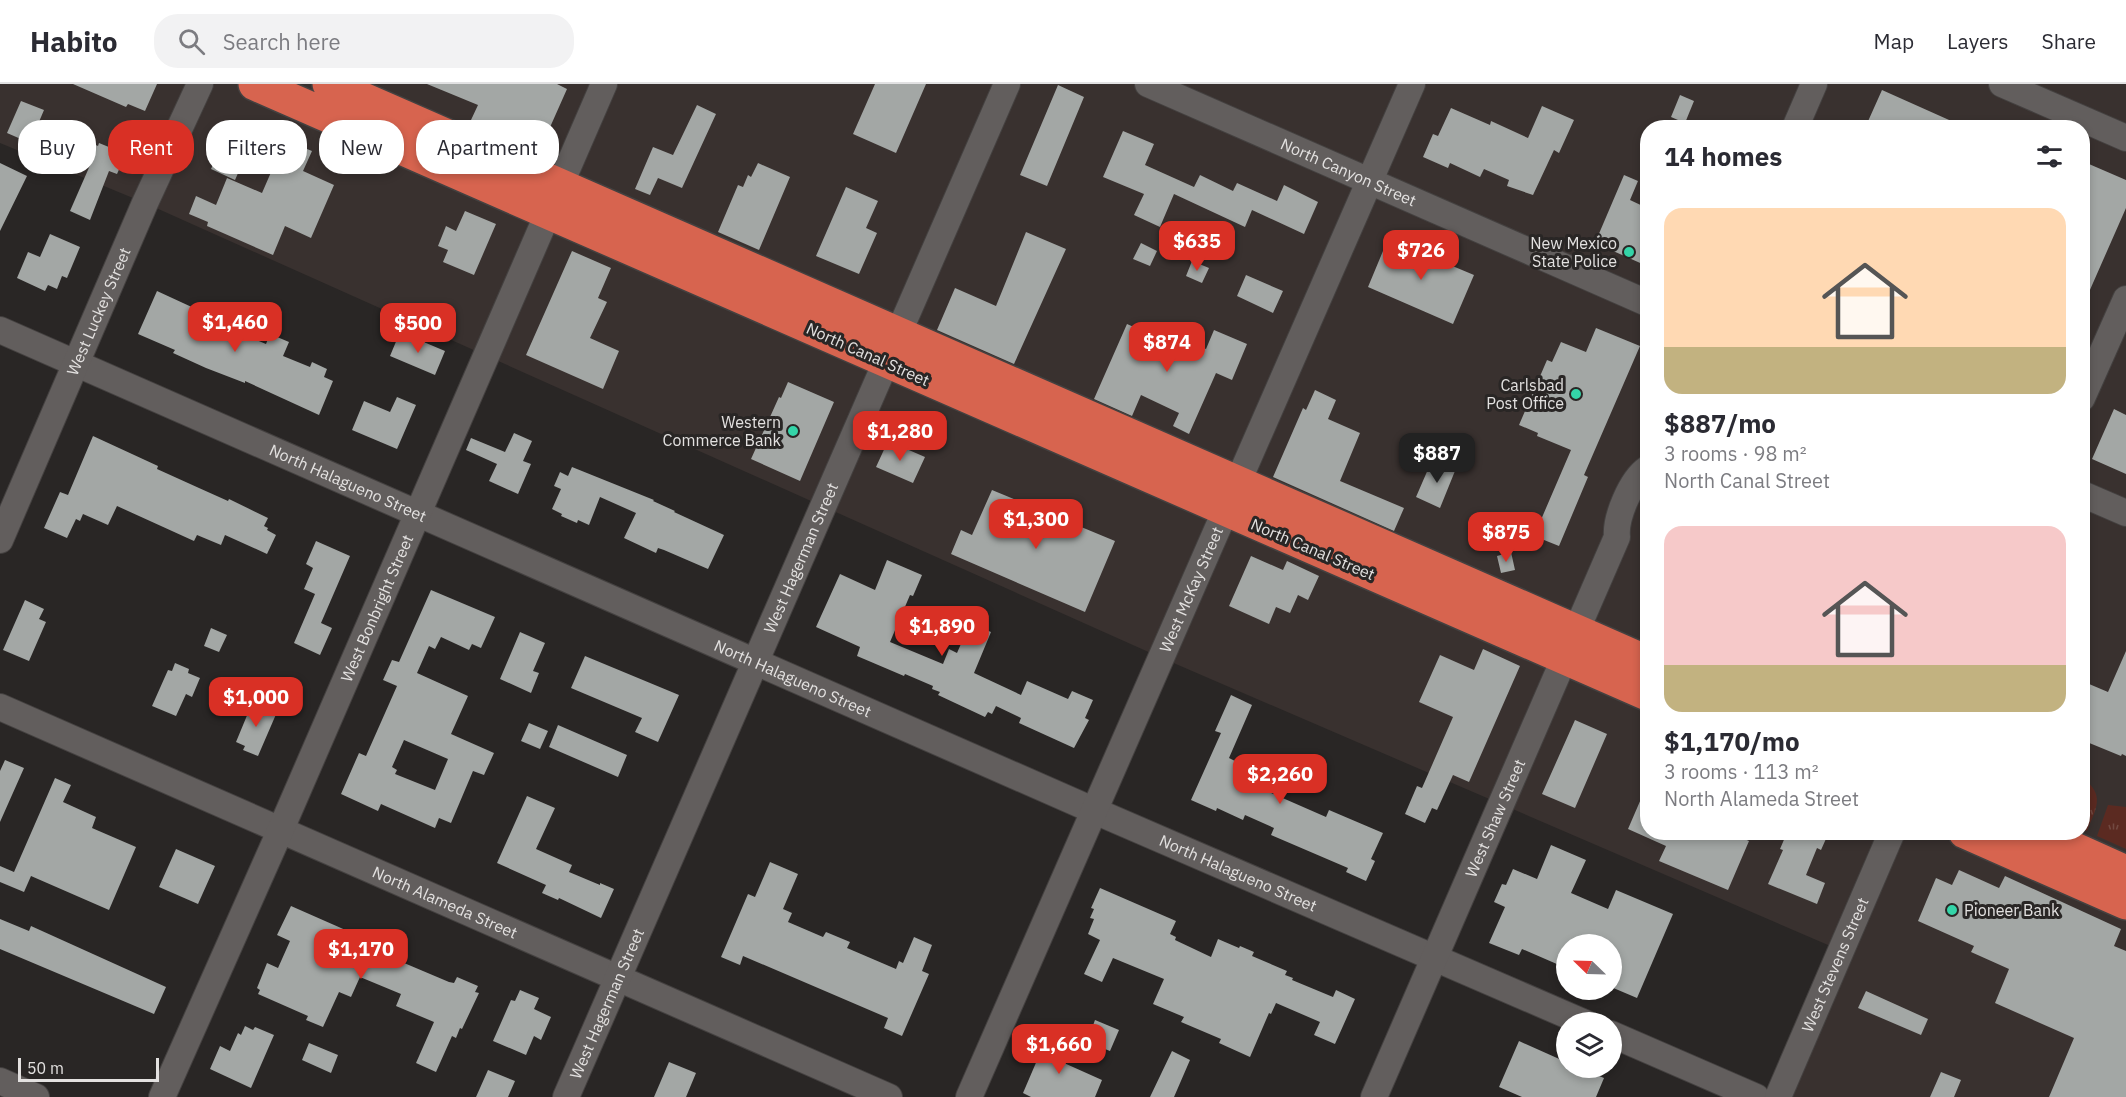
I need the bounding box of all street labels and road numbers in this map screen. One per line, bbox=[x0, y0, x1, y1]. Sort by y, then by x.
street label: North Canyon Street bbox=[1278, 134, 1419, 210]
street label: West Luckey Street bbox=[62, 244, 135, 378]
street label: North Canal Street bbox=[803, 318, 933, 390]
street label: North Halagueno Street bbox=[266, 440, 430, 526]
street label: West Hagerman Street bbox=[759, 480, 842, 636]
street label: North Canal Street bbox=[1248, 514, 1378, 584]
street label: West McKay Street bbox=[1155, 524, 1227, 655]
street label: West Bonbright Street bbox=[336, 531, 417, 685]
street label: North Halagueno Street bbox=[711, 635, 875, 722]
street label: West Shaw Street bbox=[1461, 756, 1529, 880]
street label: North Halagueno Street bbox=[1156, 830, 1320, 916]
street label: North Alameda Street bbox=[370, 862, 521, 943]
street label: West Stevens Street bbox=[1797, 894, 1873, 1035]
street label: West Hagerman Street bbox=[565, 925, 648, 1082]

